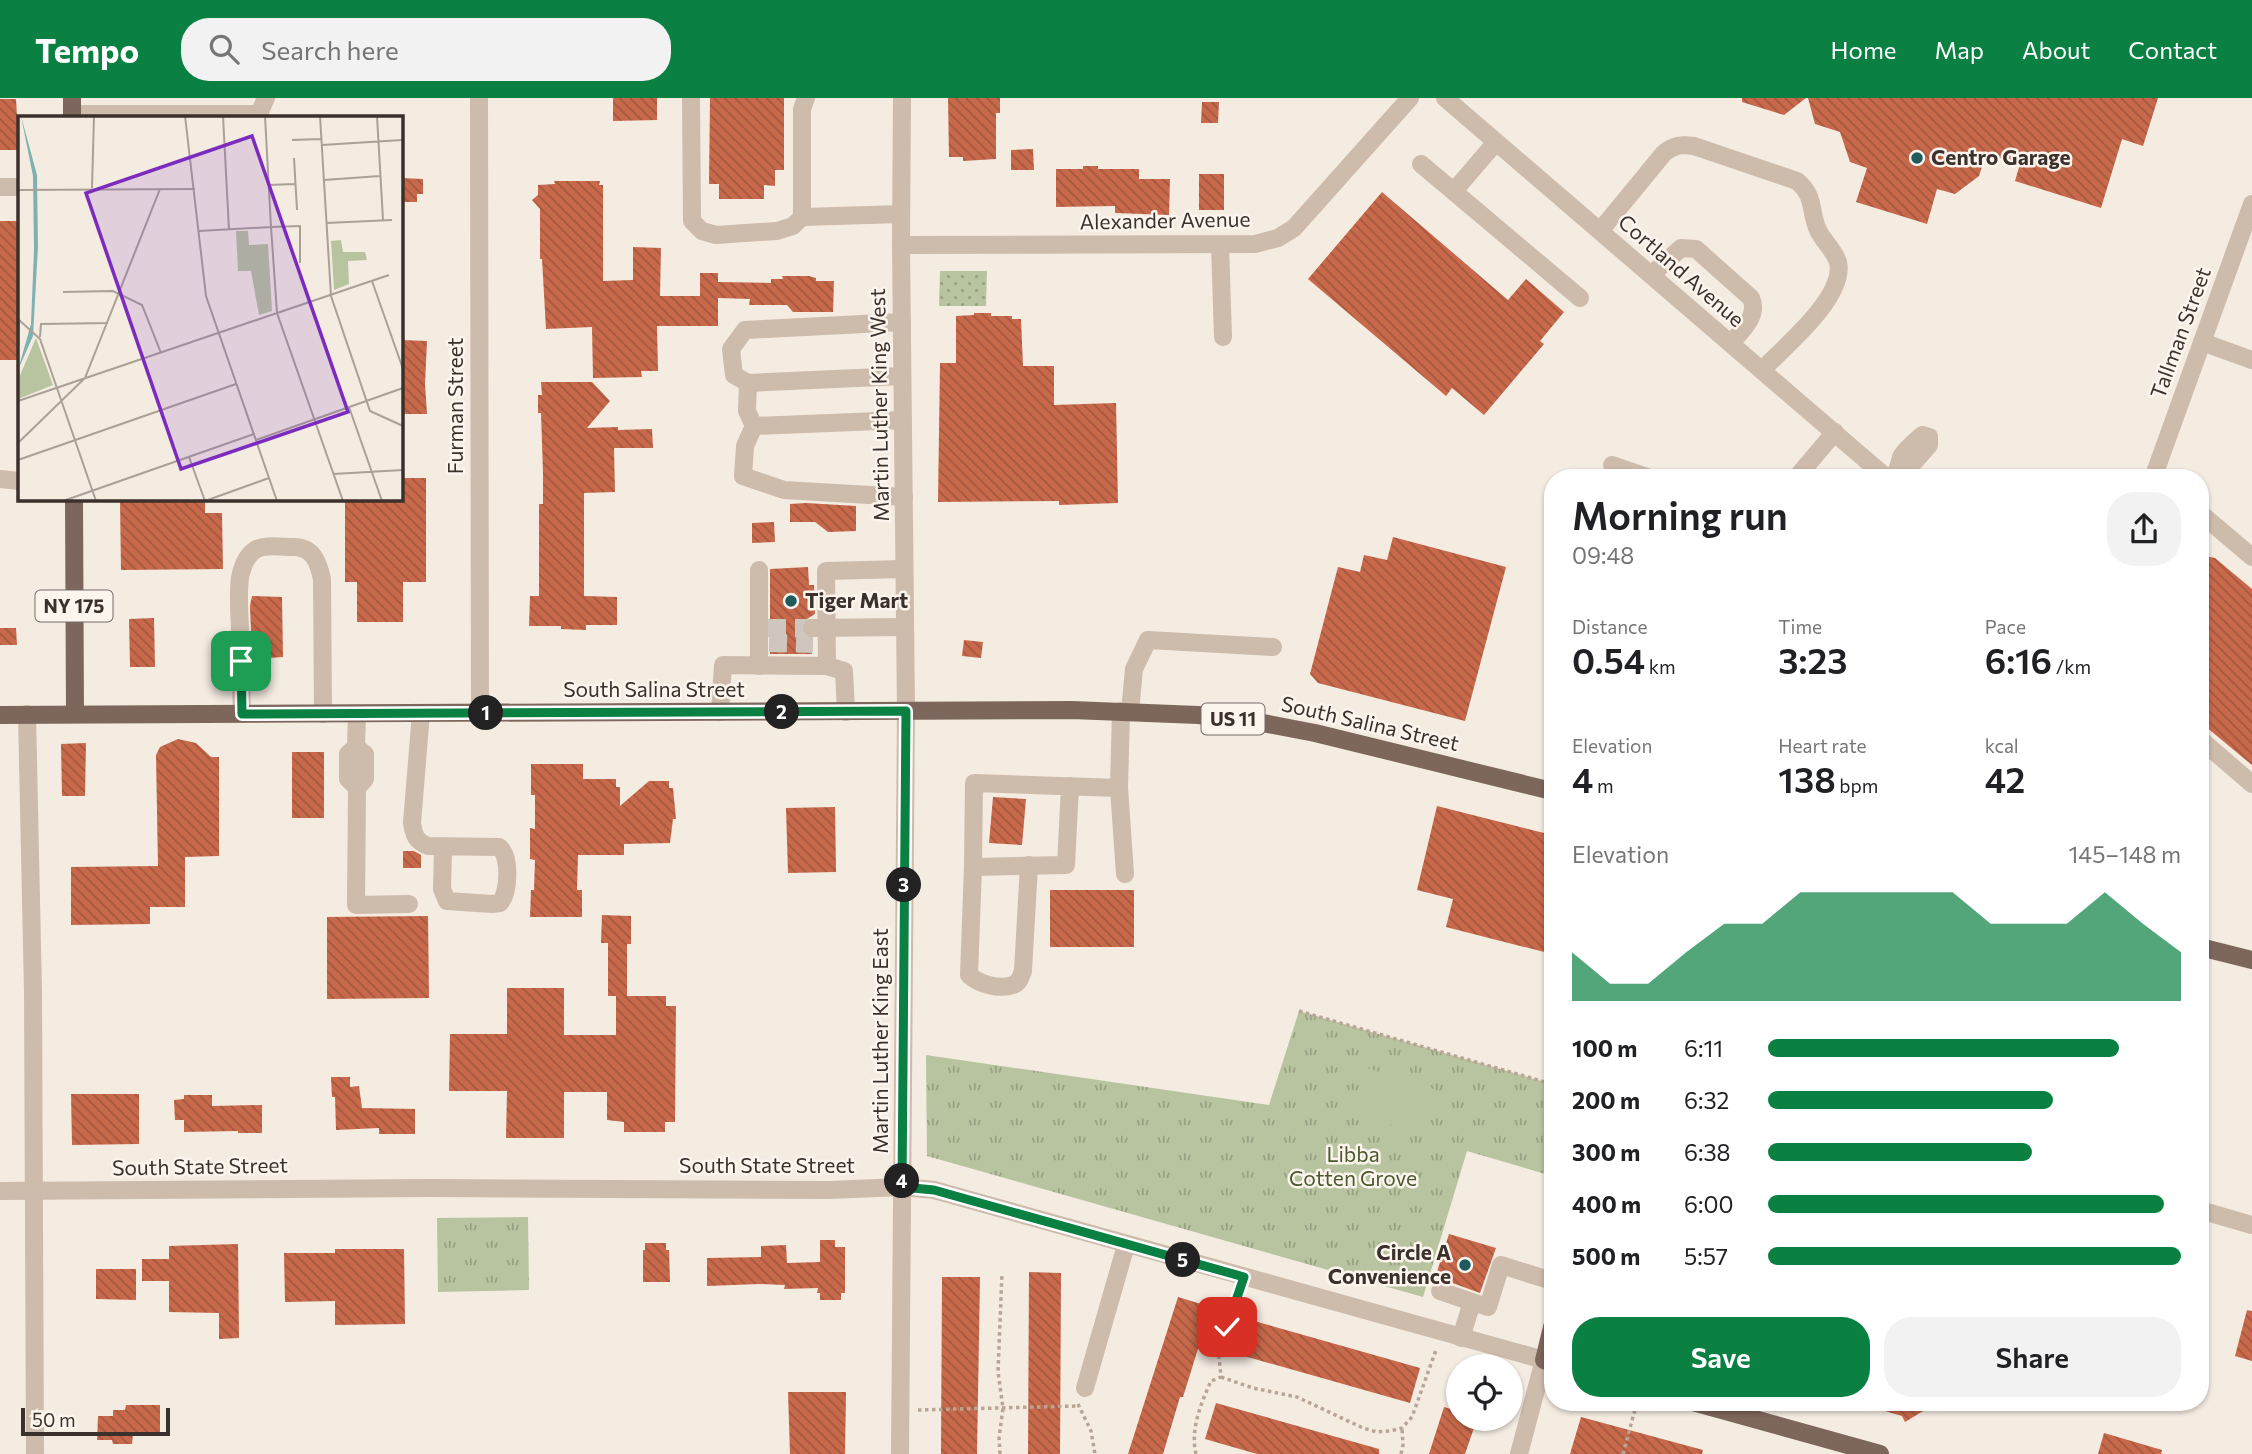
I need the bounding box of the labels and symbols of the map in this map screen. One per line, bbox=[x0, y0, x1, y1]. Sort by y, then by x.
inset map bbox=[18, 116, 402, 500]
place label: Centro Garage bbox=[1931, 144, 2071, 169]
marker: Centro Garage bbox=[1909, 150, 1925, 166]
street label: Alexander Avenue bbox=[1079, 206, 1251, 233]
street label: Cortland Avenue bbox=[1614, 208, 1750, 331]
street label: Tallman Street bbox=[2144, 263, 2215, 402]
street label: Martin Luther King West bbox=[864, 288, 893, 522]
street label: Furman Street bbox=[442, 338, 467, 474]
place label: Tiger Mart bbox=[805, 587, 908, 612]
road number: NY 175 bbox=[36, 590, 112, 622]
marker: Tiger Mart bbox=[783, 593, 799, 609]
pin bbox=[211, 631, 271, 691]
street label: South Salina Street bbox=[563, 676, 745, 701]
street label: South Salina Street bbox=[1279, 690, 1462, 755]
pin: 2 bbox=[764, 694, 800, 730]
pin: 1 bbox=[468, 696, 504, 730]
road number: US 11 bbox=[1202, 704, 1264, 734]
pin: 3 bbox=[886, 868, 922, 902]
street label: Martin Luther King East bbox=[867, 928, 892, 1154]
park label: Libba Cotten Grove bbox=[1289, 1141, 1417, 1190]
street label: South State Street bbox=[112, 1151, 288, 1180]
street label: South State Street bbox=[679, 1152, 855, 1177]
pin: 4 bbox=[884, 1164, 920, 1198]
place label: Circle A Convenience bbox=[1328, 1239, 1451, 1288]
pin: 5 bbox=[1166, 1242, 1200, 1278]
marker: Circle A Convenience bbox=[1457, 1257, 1473, 1273]
pin bbox=[1197, 1297, 1257, 1357]
scale bar bbox=[21, 1405, 170, 1437]

